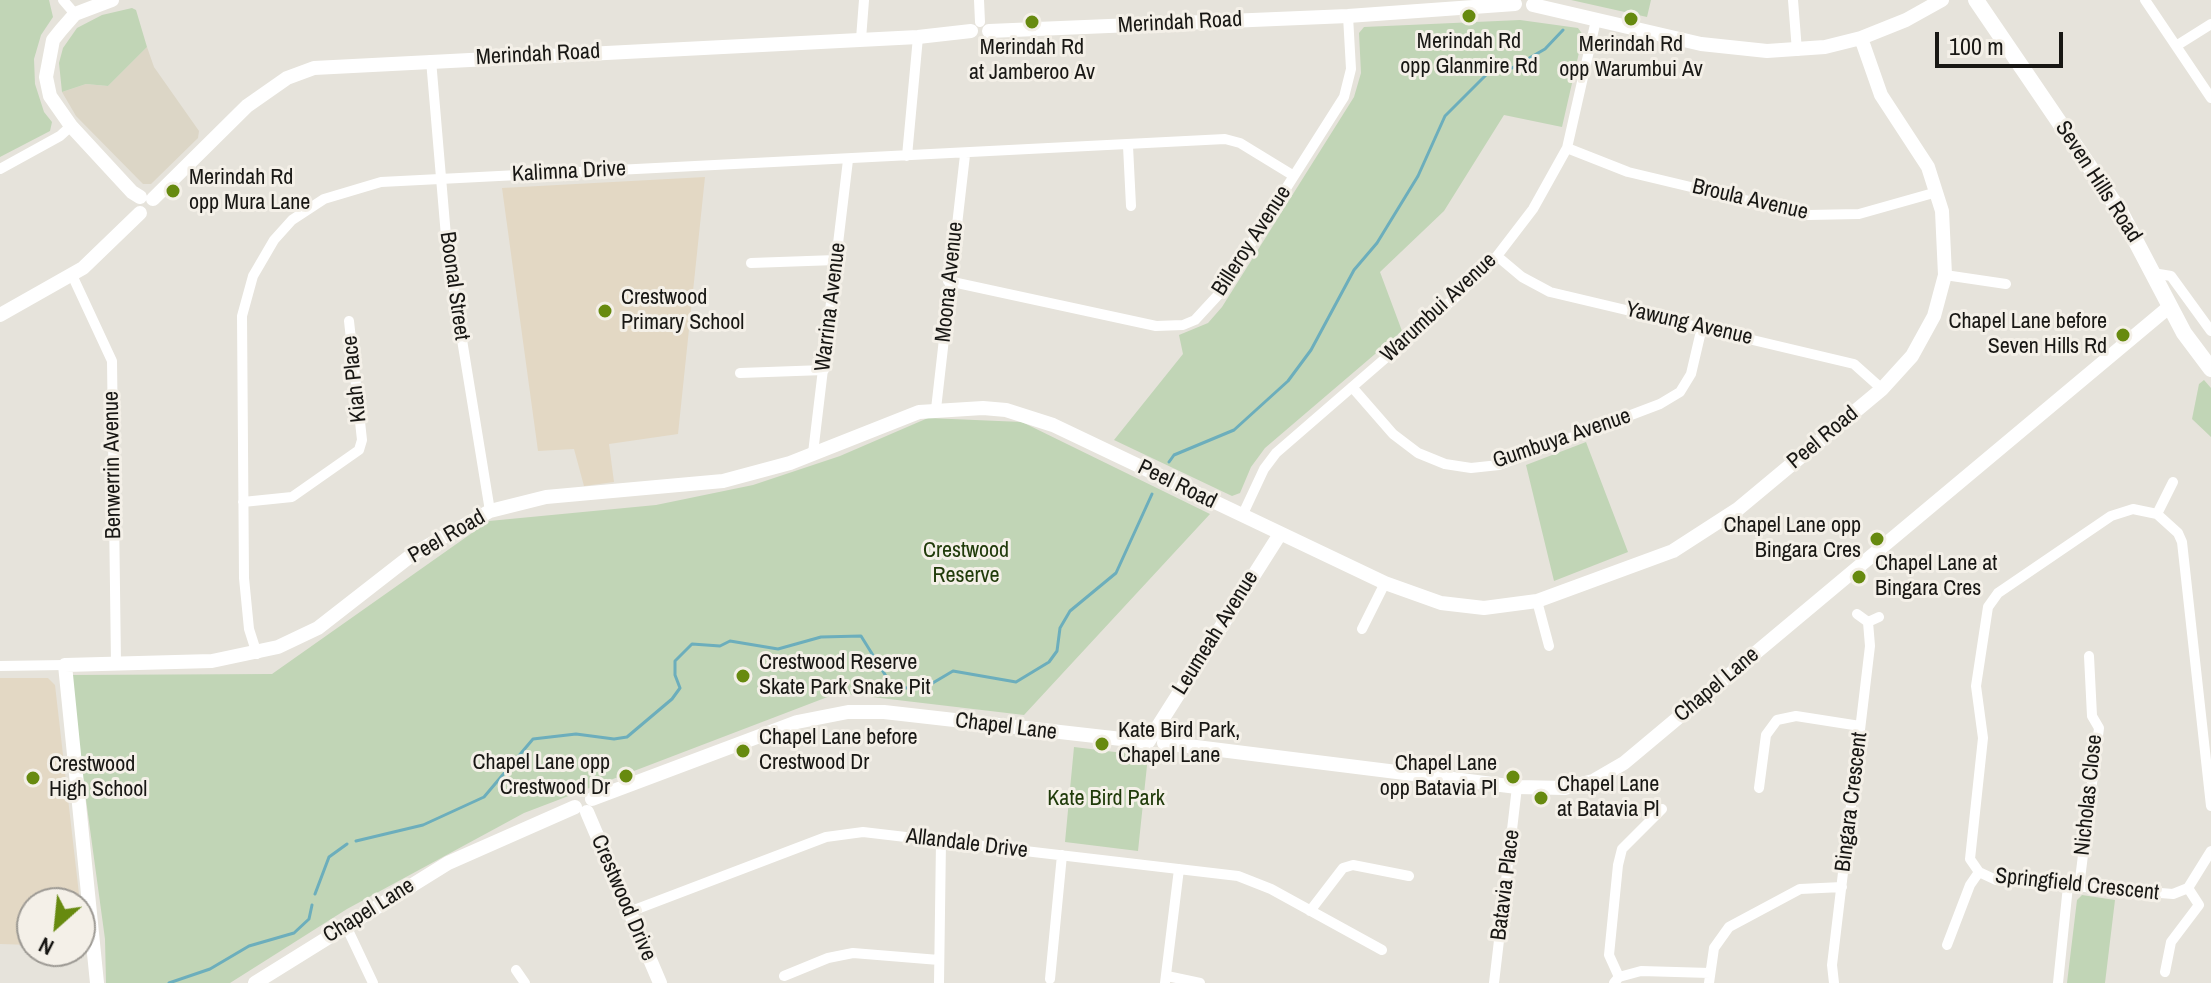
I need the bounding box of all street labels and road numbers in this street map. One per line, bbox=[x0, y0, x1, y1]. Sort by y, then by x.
street label: Merindah Road bbox=[1117, 7, 1243, 39]
street label: Merindah Road bbox=[475, 39, 601, 71]
street label: Seven Hills Road bbox=[2049, 116, 2147, 248]
street label: Kalimna Drive bbox=[511, 156, 627, 188]
street label: Broula Avenue bbox=[1690, 174, 1810, 226]
street label: Billeroy Avenue bbox=[1207, 181, 1297, 301]
street label: Moona Avenue bbox=[931, 220, 969, 344]
street label: Boonal Street bbox=[433, 230, 475, 342]
street label: Warrina Avenue bbox=[810, 241, 852, 373]
street label: Warumbui Avenue bbox=[1376, 248, 1502, 368]
street label: Yawung Avenue bbox=[1623, 297, 1755, 351]
street label: Kiah Place bbox=[337, 334, 373, 424]
street label: Benwerrin Avenue bbox=[99, 391, 127, 539]
street label: Peel Road bbox=[1782, 401, 1864, 475]
street label: Gumbuya Avenue bbox=[1490, 403, 1634, 475]
street label: Peel Road bbox=[1133, 455, 1221, 515]
street label: Peel Road bbox=[404, 505, 490, 569]
street label: Leumeah Avenue bbox=[1167, 566, 1265, 700]
street label: Chapel Lane bbox=[1669, 642, 1765, 728]
street label: Chapel Lane bbox=[954, 708, 1058, 746]
street label: Bingara Crescent bbox=[1830, 731, 1874, 873]
street label: Nicholas Close bbox=[2070, 733, 2108, 857]
street label: Allandale Drive bbox=[905, 823, 1029, 865]
street label: Batavia Place bbox=[1486, 828, 1526, 942]
street label: Crestwood Drive bbox=[585, 831, 661, 965]
street label: Springfield Crescent bbox=[1994, 863, 2160, 907]
street label: Chapel Lane bbox=[319, 873, 419, 949]

